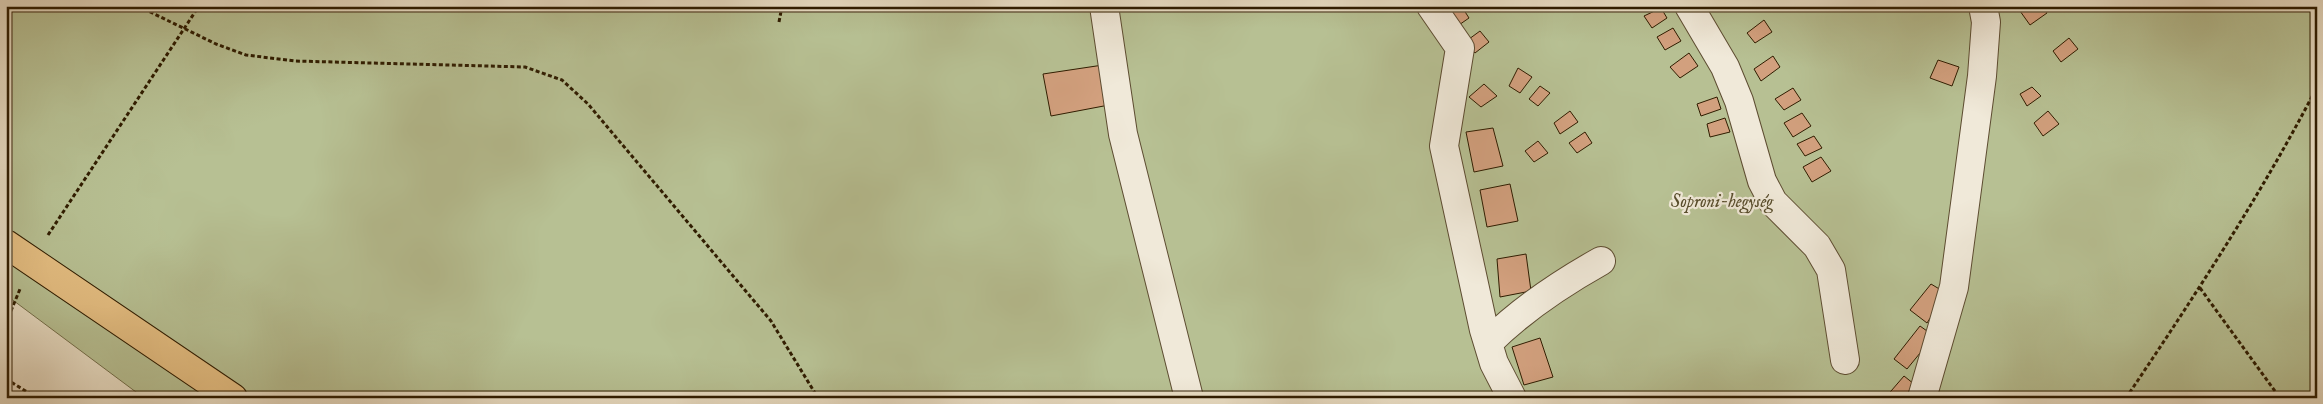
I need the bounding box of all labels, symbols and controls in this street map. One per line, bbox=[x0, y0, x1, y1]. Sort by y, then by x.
park label: Soproni-hegység bbox=[1671, 191, 1774, 214]

